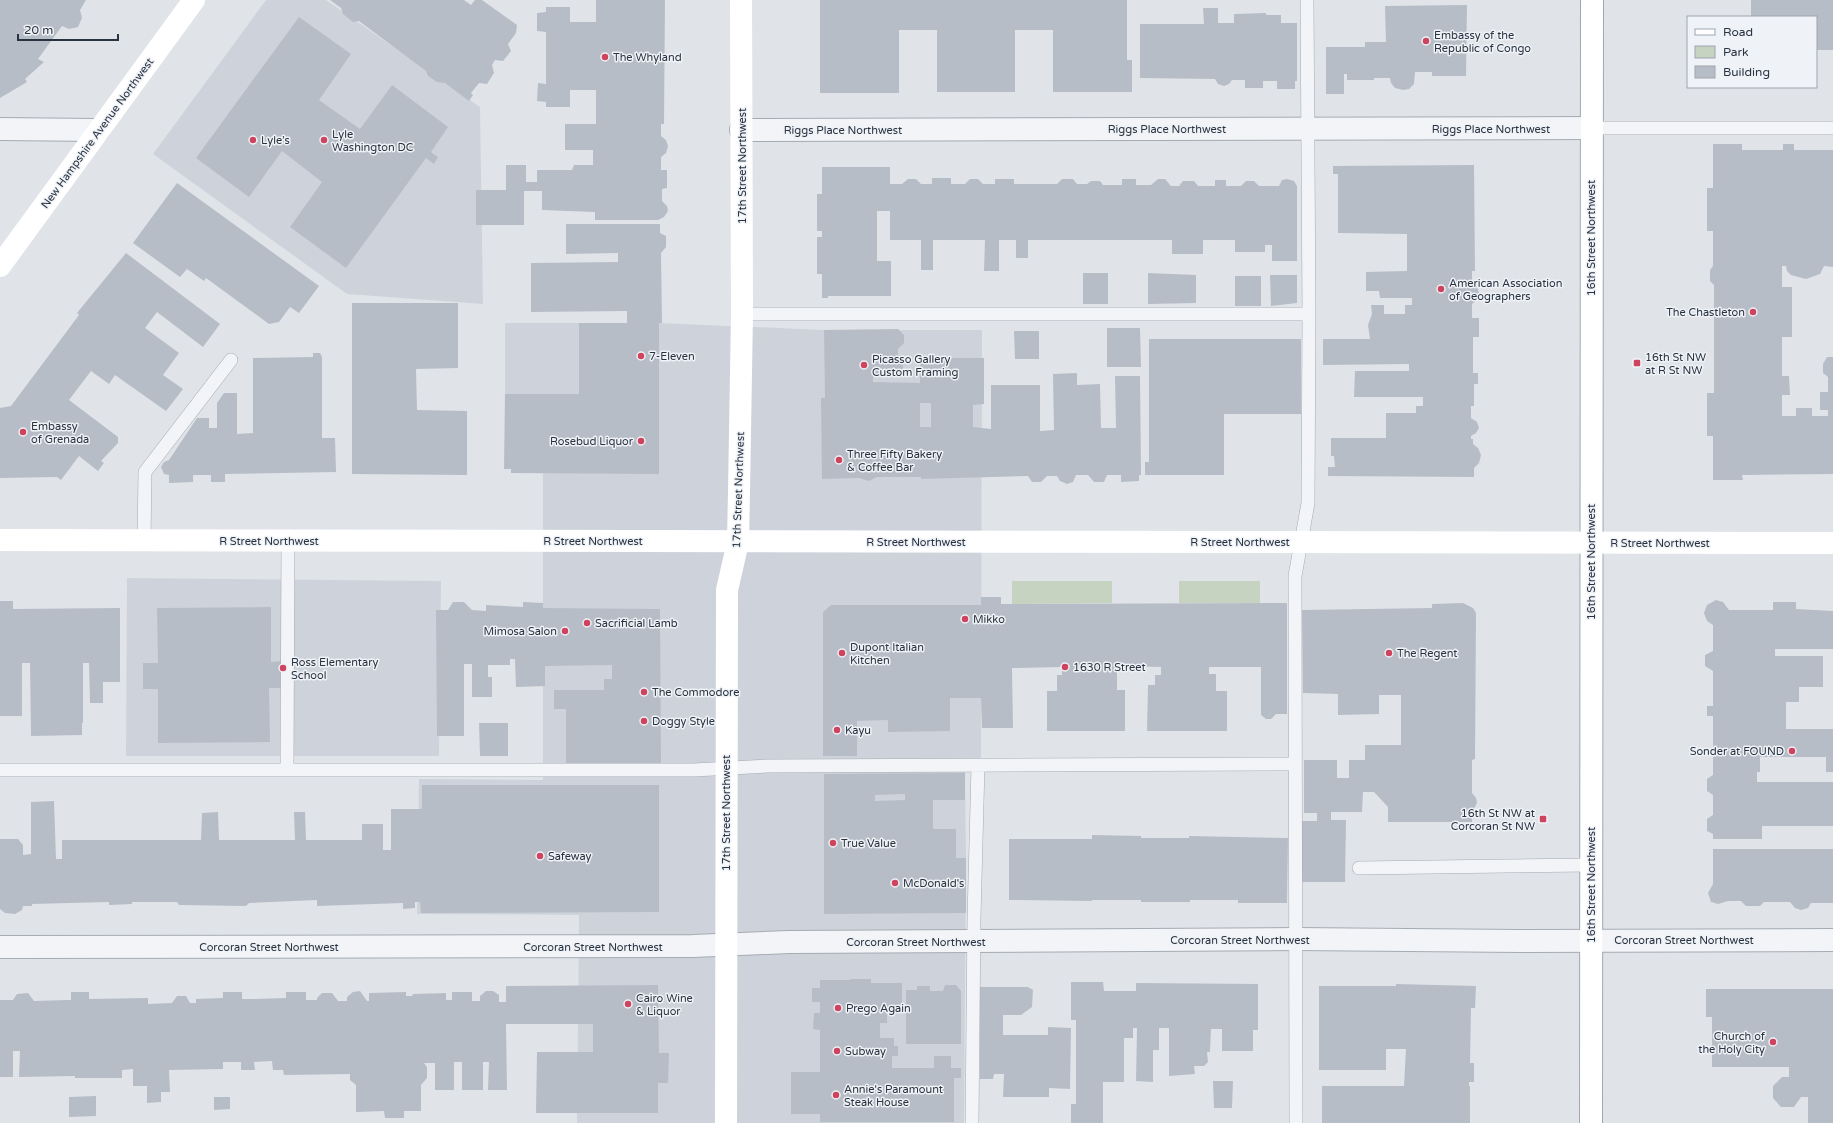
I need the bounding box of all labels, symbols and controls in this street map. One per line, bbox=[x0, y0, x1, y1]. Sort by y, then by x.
scale bar bbox=[18, 16, 118, 42]
legend bbox=[1687, 16, 1817, 88]
text: 20 m bbox=[24, 23, 53, 37]
text: Road bbox=[1723, 25, 1753, 39]
place label: Embassy of the Republic of Congo bbox=[1434, 29, 1531, 55]
marker: Embassy of the Republic of Congo bbox=[1421, 36, 1431, 46]
text: Park bbox=[1723, 45, 1749, 59]
place label: The Whyland bbox=[613, 51, 682, 64]
marker: The Whyland bbox=[600, 52, 610, 62]
street label: New Hampshire Avenue Northwest bbox=[38, 56, 156, 211]
text: Building bbox=[1723, 65, 1770, 79]
street label: 17th Street Northwest bbox=[736, 108, 749, 224]
street label: Riggs Place Northwest bbox=[1108, 123, 1226, 136]
street label: Riggs Place Northwest bbox=[1432, 123, 1550, 136]
street label: Riggs Place Northwest bbox=[784, 124, 902, 137]
place label: Lyle Washington DC bbox=[332, 128, 414, 154]
place label: Lyle’s bbox=[261, 134, 290, 147]
marker: Lyle’s bbox=[248, 135, 258, 145]
marker: Lyle Washington DC bbox=[319, 135, 329, 145]
street label: 16th Street Northwest bbox=[1585, 180, 1598, 296]
place label: American Association of Geographers bbox=[1449, 277, 1562, 303]
marker: American Association of Geographers bbox=[1436, 284, 1446, 294]
place label: The Chastleton bbox=[1666, 306, 1745, 319]
marker: The Chastleton bbox=[1748, 307, 1758, 317]
place label: 7-Eleven bbox=[649, 350, 695, 363]
marker: 7-Eleven bbox=[636, 351, 646, 361]
place label: 16th St NW at R St NW bbox=[1645, 351, 1706, 377]
place label: Picasso Gallery Custom Framing bbox=[872, 353, 959, 379]
marker: 16th St NW at R St NW bbox=[1632, 358, 1642, 368]
marker: Picasso Gallery Custom Framing bbox=[859, 360, 869, 370]
place label: Embassy of Grenada bbox=[31, 420, 89, 446]
marker: Embassy of Grenada bbox=[18, 427, 28, 437]
street label: 17th Street Northwest bbox=[730, 432, 747, 548]
place label: Rosebud Liquor bbox=[550, 435, 634, 448]
marker: Rosebud Liquor bbox=[636, 436, 646, 446]
place label: Three Fifty Bakery & Coffee Bar bbox=[847, 448, 942, 474]
marker: Three Fifty Bakery & Coffee Bar bbox=[834, 455, 844, 465]
street label: 16th Street Northwest bbox=[1585, 504, 1598, 620]
street label: R Street Northwest bbox=[219, 535, 319, 548]
street label: R Street Northwest bbox=[543, 535, 643, 548]
street label: R Street Northwest bbox=[866, 536, 966, 549]
street label: R Street Northwest bbox=[1190, 536, 1290, 549]
street label: R Street Northwest bbox=[1610, 537, 1710, 550]
place label: Mikko bbox=[973, 613, 1005, 626]
marker: Mikko bbox=[960, 614, 970, 624]
place label: Sacrificial Lamb bbox=[595, 617, 678, 630]
marker: Sacrificial Lamb bbox=[582, 618, 592, 628]
place label: Mimosa Salon bbox=[484, 625, 557, 638]
marker: Mimosa Salon bbox=[560, 626, 570, 636]
place label: Dupont Italian Kitchen bbox=[850, 641, 924, 667]
place label: The Regent bbox=[1397, 647, 1457, 660]
marker: Dupont Italian Kitchen bbox=[837, 648, 847, 658]
marker: The Regent bbox=[1384, 648, 1394, 658]
place label: Ross Elementary School bbox=[291, 656, 378, 682]
place label: 1630 R Street bbox=[1073, 661, 1146, 674]
marker: 1630 R Street bbox=[1060, 662, 1070, 672]
marker: Ross Elementary School bbox=[278, 663, 288, 673]
place label: The Commodore bbox=[652, 686, 739, 699]
marker: The Commodore bbox=[639, 687, 649, 697]
place label: Doggy Style bbox=[652, 715, 715, 728]
marker: Doggy Style bbox=[639, 716, 649, 726]
place label: Kayu bbox=[845, 724, 871, 737]
marker: Kayu bbox=[832, 725, 842, 735]
place label: Sonder at FOUND bbox=[1690, 745, 1784, 758]
marker: Sonder at FOUND bbox=[1787, 746, 1797, 756]
street label: 17th Street Northwest bbox=[720, 755, 733, 871]
place label: 16th St NW at Corcoran St NW bbox=[1451, 807, 1535, 833]
marker: 16th St NW at Corcoran St NW bbox=[1538, 814, 1548, 824]
street label: 16th Street Northwest bbox=[1585, 827, 1598, 943]
place label: True Value bbox=[841, 837, 896, 850]
marker: True Value bbox=[828, 838, 838, 848]
place label: Safeway bbox=[548, 850, 592, 863]
marker: Safeway bbox=[535, 851, 545, 861]
place label: McDonald's bbox=[903, 877, 964, 890]
marker: McDonald's bbox=[890, 878, 900, 888]
street label: Corcoran Street Northwest bbox=[1170, 934, 1310, 947]
street label: Corcoran Street Northwest bbox=[1614, 934, 1754, 947]
street label: Corcoran Street Northwest bbox=[846, 936, 986, 949]
street label: Corcoran Street Northwest bbox=[199, 941, 339, 954]
street label: Corcoran Street Northwest bbox=[523, 941, 663, 954]
place label: Cairo Wine & Liquor bbox=[636, 992, 693, 1018]
marker: Cairo Wine & Liquor bbox=[623, 999, 633, 1009]
place label: Prego Again bbox=[846, 1002, 911, 1015]
marker: Prego Again bbox=[833, 1003, 843, 1013]
place label: Church of the Holy City bbox=[1698, 1030, 1766, 1056]
marker: Church of the Holy City bbox=[1768, 1037, 1778, 1047]
place label: Subway bbox=[845, 1045, 886, 1058]
marker: Subway bbox=[832, 1046, 842, 1056]
place label: Annie's Paramount Steak House bbox=[844, 1083, 943, 1109]
marker: Annie's Paramount Steak House bbox=[831, 1090, 841, 1100]

